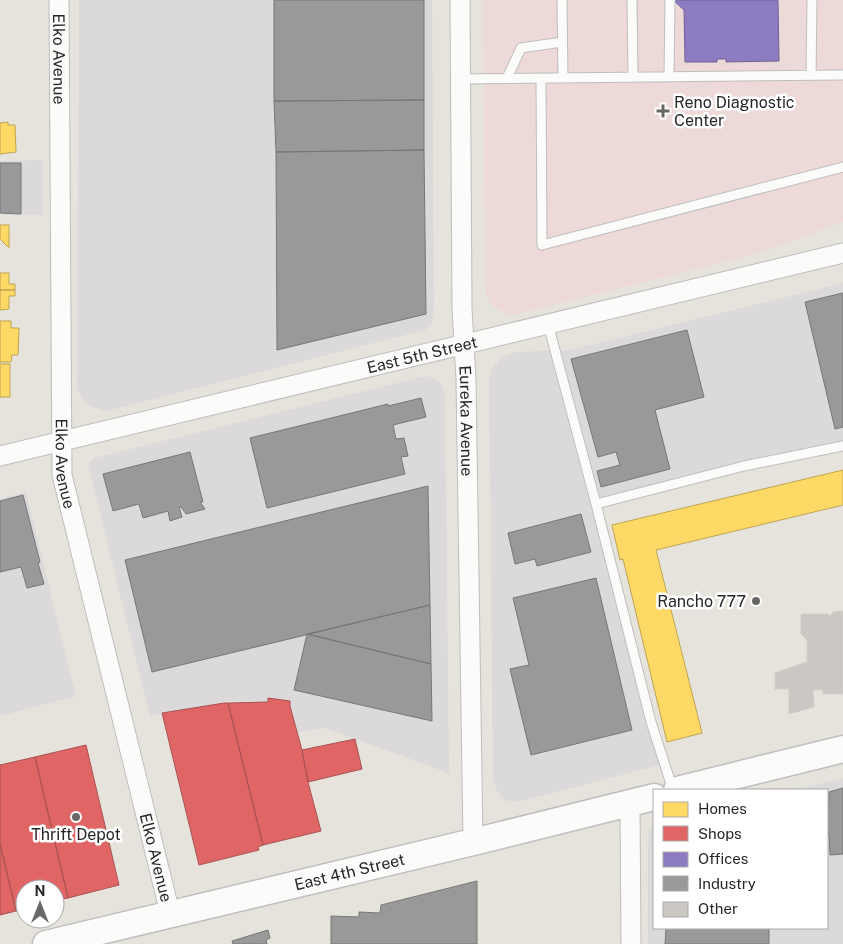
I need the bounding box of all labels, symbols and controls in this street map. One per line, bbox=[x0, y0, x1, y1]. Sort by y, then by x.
street label: Elko Avenue bbox=[50, 13, 69, 105]
place label: Reno Diagnostic Center bbox=[674, 93, 795, 130]
marker: Reno Diagnostic Center bbox=[656, 104, 670, 118]
street label: East 5th Street bbox=[365, 332, 479, 377]
street label: Eureka Avenue bbox=[456, 365, 477, 477]
street label: Elko Avenue bbox=[52, 418, 79, 511]
place label: Rancho 777 bbox=[657, 592, 746, 611]
marker: Rancho 777 bbox=[750, 595, 762, 607]
legend bbox=[653, 789, 828, 929]
text: Homes bbox=[698, 800, 747, 817]
marker: Thrift Depot bbox=[70, 811, 82, 823]
street label: Elko Avenue bbox=[136, 811, 176, 904]
place label: Thrift Depot bbox=[31, 825, 121, 844]
text: Shops bbox=[698, 825, 742, 842]
street label: East 4th Street bbox=[292, 849, 407, 894]
text: Offices bbox=[698, 850, 748, 867]
text: Industry bbox=[698, 875, 756, 892]
north arrow bbox=[15, 879, 65, 929]
text: N bbox=[35, 883, 45, 899]
text: Other bbox=[698, 900, 738, 917]

